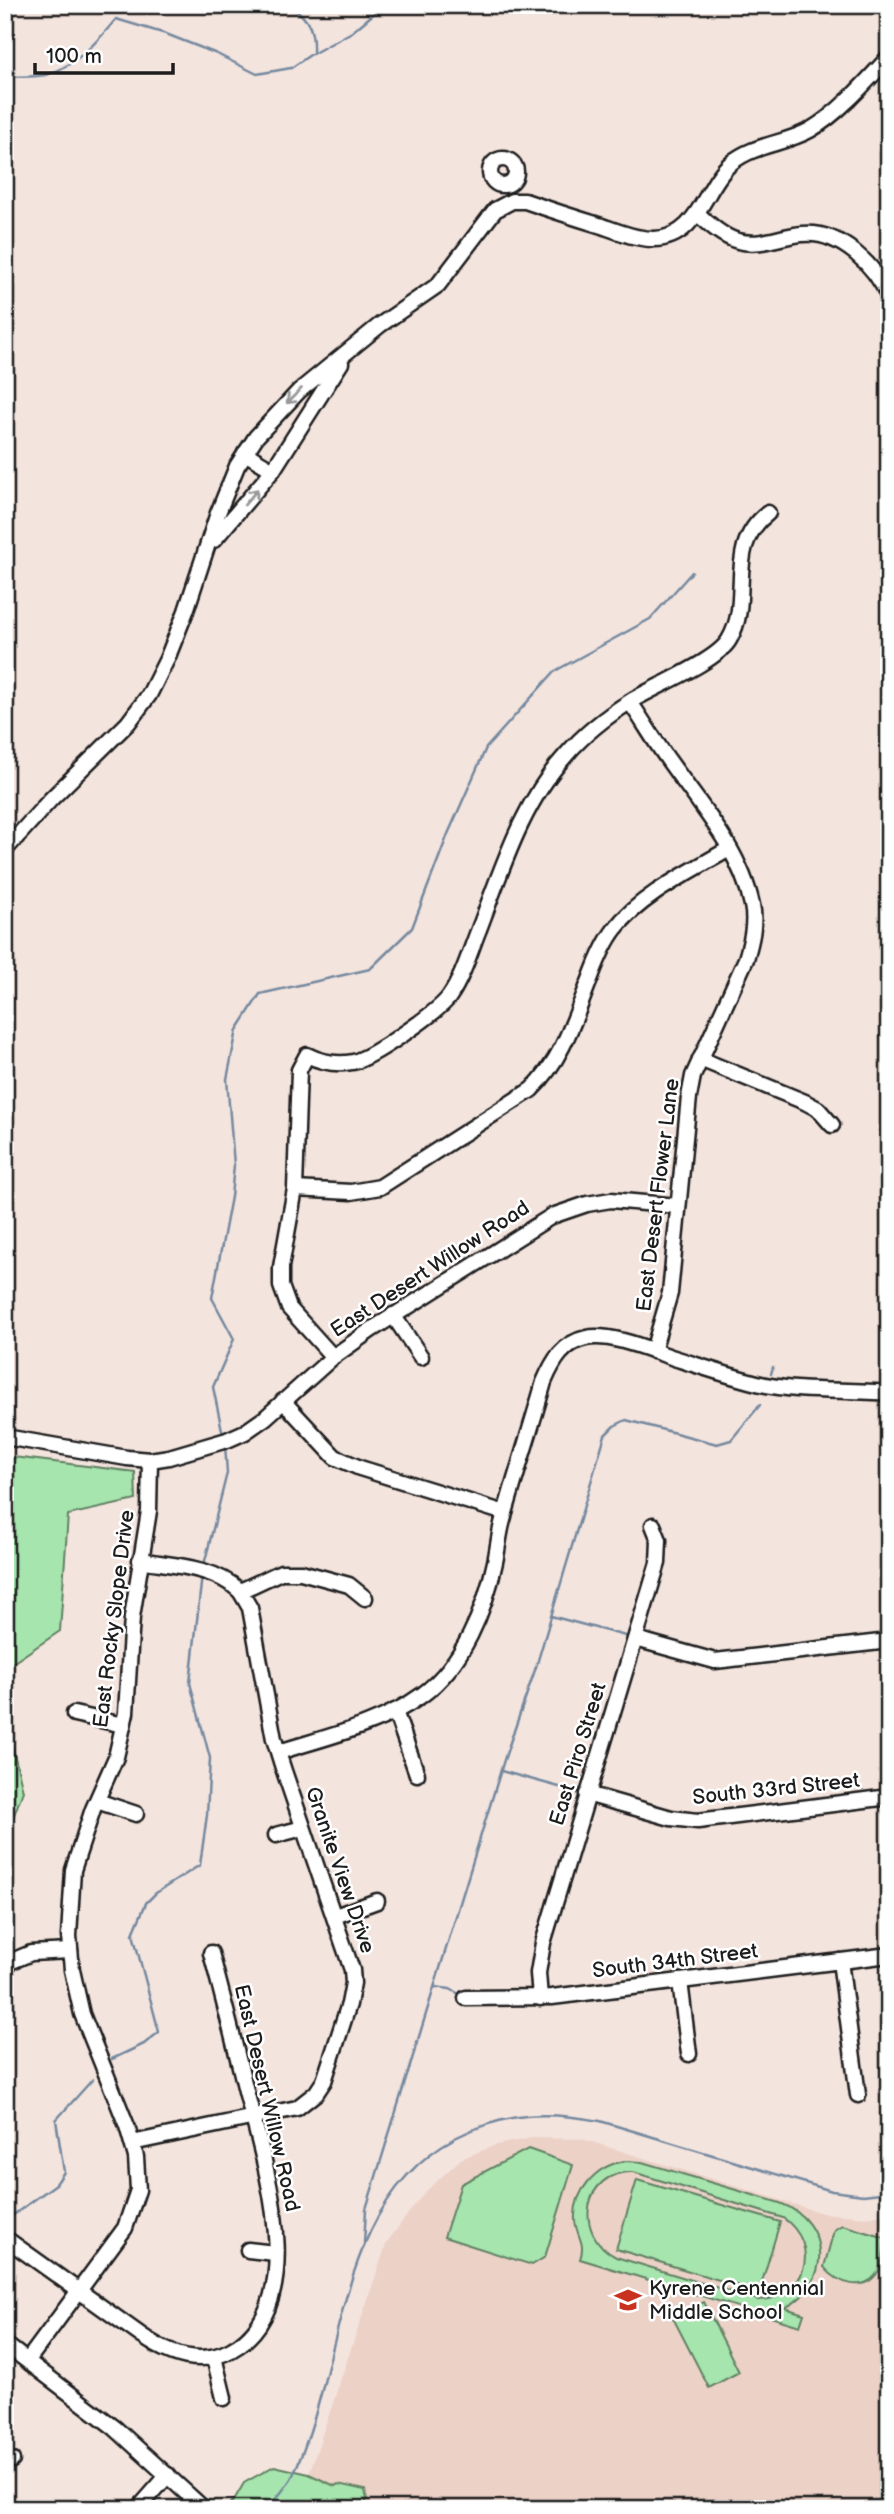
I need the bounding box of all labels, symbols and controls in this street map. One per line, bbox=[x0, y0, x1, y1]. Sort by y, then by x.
scale bar bbox=[35, 32, 173, 76]
text: 100 m bbox=[46, 44, 102, 69]
one-way arrow bbox=[286, 388, 303, 405]
one-way arrow bbox=[243, 488, 259, 506]
street label: East Desert Flower Lane bbox=[631, 1077, 685, 1313]
street label: East Desert Willow Road bbox=[326, 1195, 534, 1343]
street label: East Rocky Slope Drive bbox=[88, 1509, 140, 1729]
street label: East Piro Street bbox=[544, 1679, 612, 1829]
street label: South 33rd Street bbox=[691, 1768, 861, 1810]
street label: Granite View Drive bbox=[300, 1784, 380, 1956]
street label: South 34th Street bbox=[591, 1938, 760, 1984]
street label: East Desert Willow Road bbox=[229, 1982, 305, 2214]
place label: Kyrene Centennial Middle School bbox=[649, 2276, 824, 2325]
school or university icon: Kyrene Centennial Middle School bbox=[613, 2285, 643, 2315]

